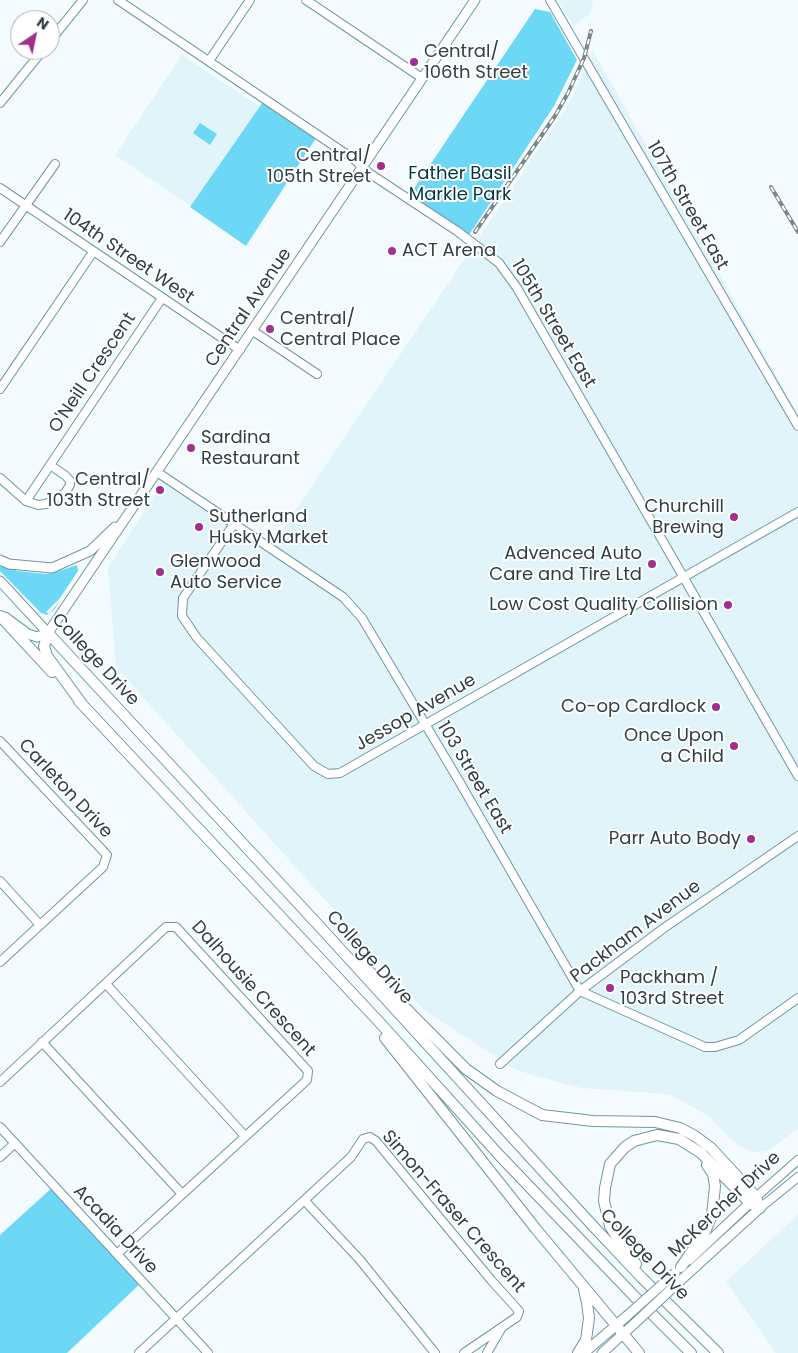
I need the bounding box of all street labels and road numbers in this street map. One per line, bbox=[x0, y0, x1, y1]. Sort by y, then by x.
street label: 107th Street East bbox=[641, 138, 733, 274]
street label: 104th Street West bbox=[58, 205, 198, 309]
street label: Central Avenue bbox=[201, 244, 297, 372]
street label: 105th Street East bbox=[506, 256, 600, 392]
street label: O'Neill Crescent bbox=[45, 309, 141, 437]
street label: College Drive bbox=[47, 609, 143, 711]
street label: Jessop Avenue bbox=[352, 670, 480, 756]
street label: 103 Street East bbox=[432, 718, 516, 838]
street label: Carleton Drive bbox=[13, 735, 117, 843]
street label: Packham Avenue bbox=[567, 876, 705, 988]
street label: College Drive bbox=[321, 907, 417, 1009]
street label: Dalhousie Crescent bbox=[186, 917, 320, 1061]
street label: Simon-Fraser Crescent bbox=[377, 1126, 529, 1298]
street label: McKercher Drive bbox=[664, 1148, 786, 1262]
street label: Acadia Drive bbox=[68, 1181, 162, 1279]
street label: College Drive bbox=[595, 1205, 693, 1305]

